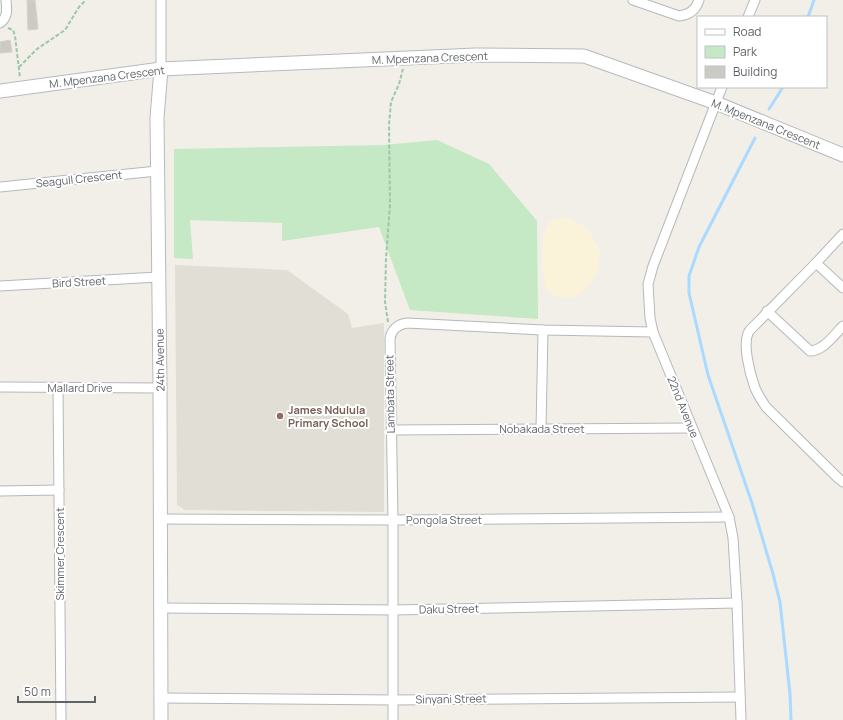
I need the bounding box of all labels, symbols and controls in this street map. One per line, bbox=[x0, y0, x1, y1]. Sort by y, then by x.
legend bbox=[697, 16, 827, 88]
text: Road bbox=[733, 23, 761, 40]
text: Park bbox=[733, 43, 758, 60]
street label: M. Mpenzana Crescent bbox=[372, 48, 488, 67]
street label: M. Mpenzana Crescent bbox=[48, 62, 166, 91]
text: Building bbox=[733, 63, 777, 80]
street label: M. Mpenzana Crescent bbox=[709, 95, 823, 152]
street label: Seagull Crescent bbox=[35, 167, 123, 190]
street label: Bird Street bbox=[52, 273, 106, 290]
street label: 24th Avenue bbox=[151, 328, 168, 392]
street label: Lambata Street bbox=[381, 355, 398, 433]
street label: 22nd Avenue bbox=[664, 374, 703, 440]
street label: Mallard Drive bbox=[48, 380, 113, 395]
place label: James Ndulula Primary School bbox=[288, 402, 368, 430]
marker: James Ndulula Primary School bbox=[275, 411, 285, 421]
street label: Nobakada Street bbox=[499, 421, 585, 436]
street label: Skimmer Crescent bbox=[52, 507, 67, 601]
street label: Pongola Street bbox=[406, 512, 482, 527]
street label: Daku Street bbox=[419, 600, 479, 617]
scale bar bbox=[18, 678, 95, 704]
text: 50 m bbox=[24, 683, 51, 700]
street label: Sinyani Street bbox=[415, 690, 487, 707]

